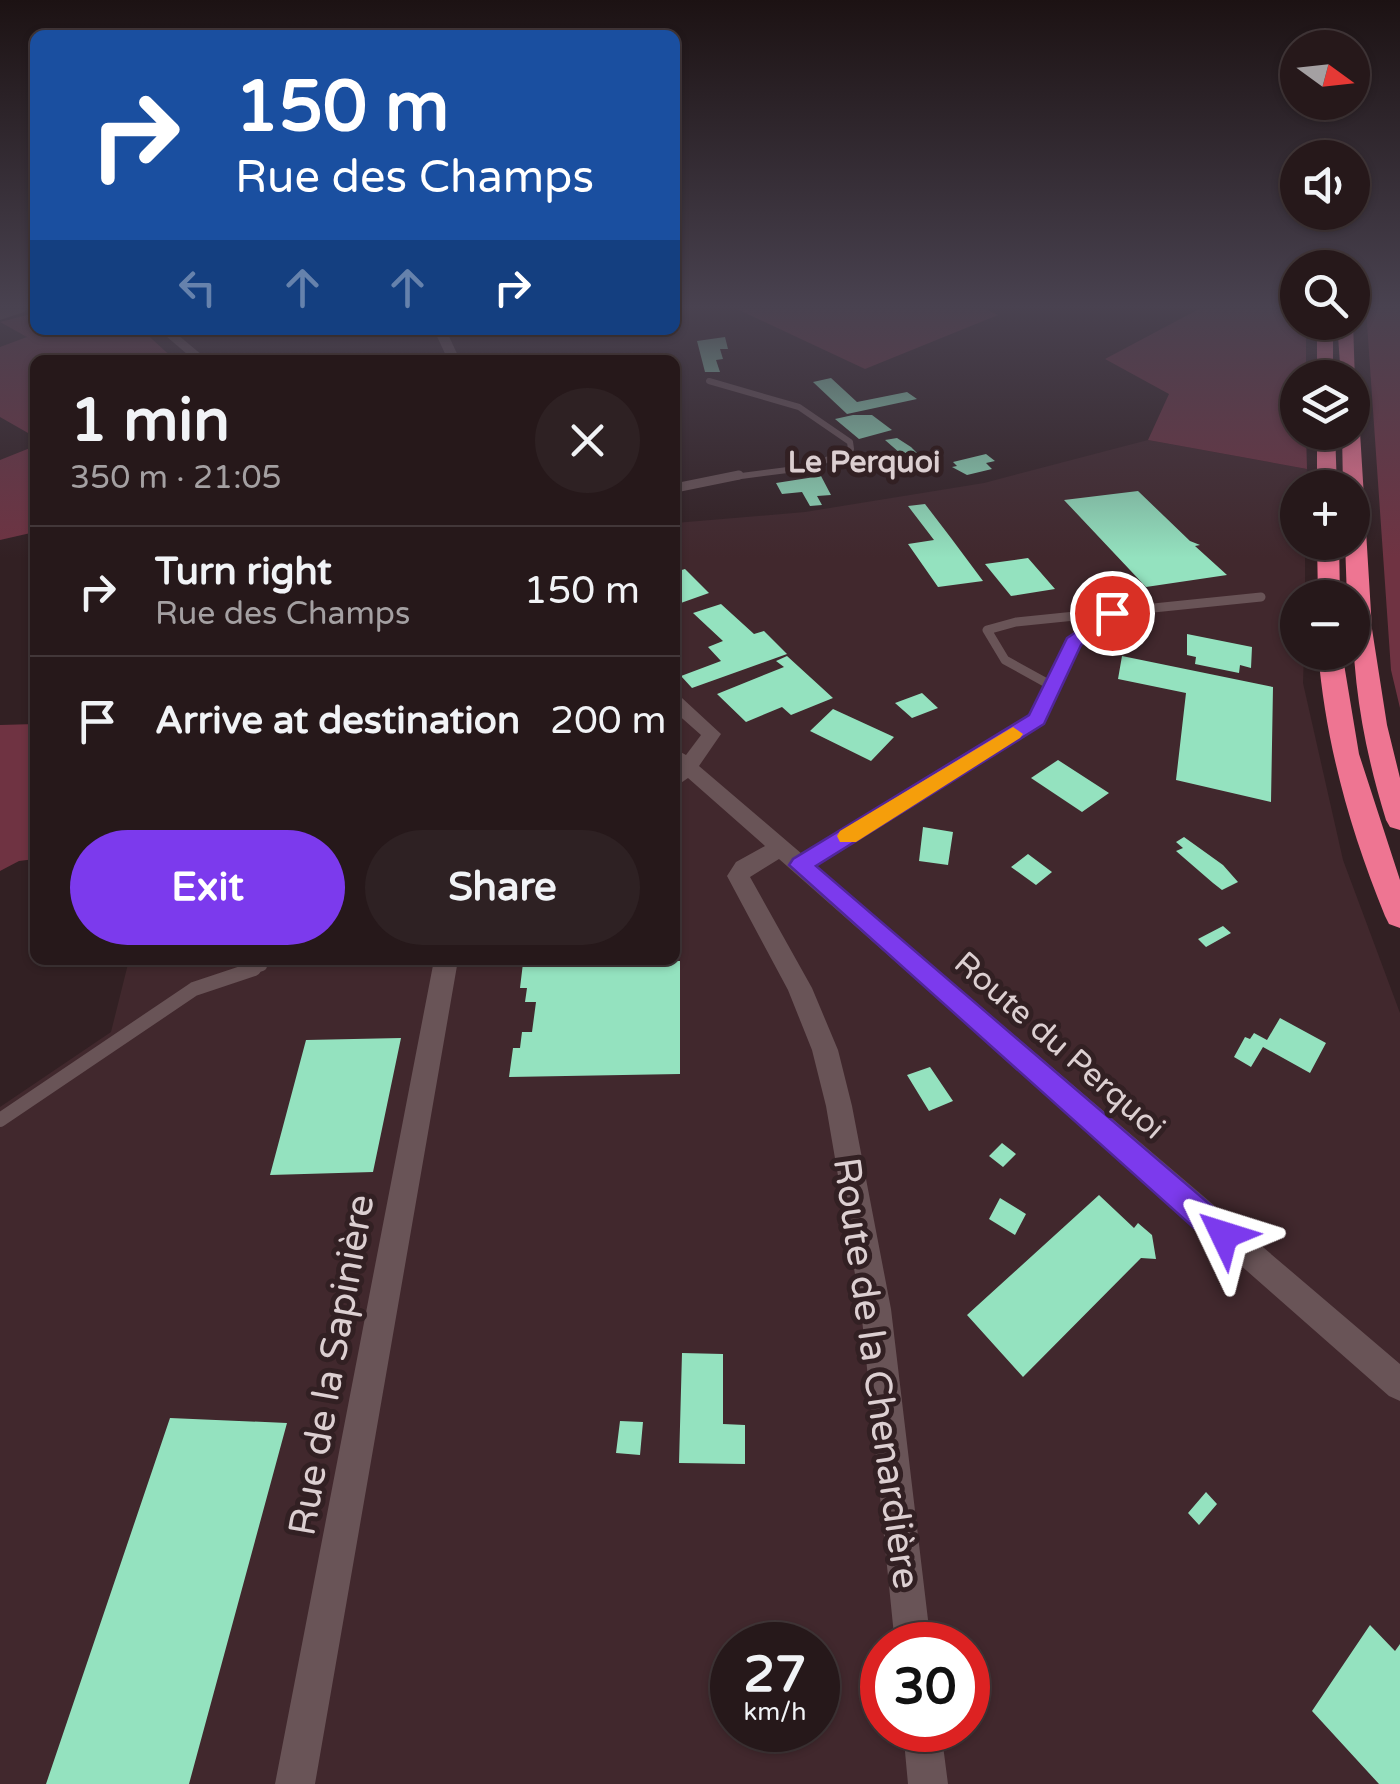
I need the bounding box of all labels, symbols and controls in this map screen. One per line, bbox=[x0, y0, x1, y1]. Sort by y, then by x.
north arrow bbox=[1280, 30, 1370, 120]
map controls bbox=[1280, 30, 1370, 670]
text: 150 m bbox=[235, 66, 449, 150]
icon: right bbox=[70, 70, 200, 200]
button: sound bbox=[1280, 140, 1370, 230]
text: Rue des Champs bbox=[235, 151, 594, 205]
button: search bbox=[1280, 250, 1370, 340]
icon: left bbox=[170, 260, 225, 315]
icon: ahead bbox=[275, 260, 330, 315]
icon: ahead bbox=[380, 260, 435, 315]
icon: right bbox=[485, 260, 540, 315]
button: layers bbox=[1280, 360, 1370, 450]
text: 1 min bbox=[70, 385, 230, 457]
button: close bbox=[535, 388, 640, 493]
district label: Le Perquoi bbox=[788, 444, 940, 481]
text: 350 m · 21:05 bbox=[70, 459, 282, 497]
button: + bbox=[1280, 470, 1370, 560]
text: Turn right bbox=[155, 549, 332, 595]
icon: right bbox=[70, 564, 125, 619]
text: 150 m bbox=[524, 568, 640, 614]
pin bbox=[1070, 571, 1155, 656]
button: − bbox=[1280, 580, 1370, 670]
icon: arrive bbox=[1085, 586, 1140, 641]
text: Rue des Champs bbox=[155, 595, 410, 633]
icon: arrive bbox=[70, 694, 125, 749]
text: Arrive at destination bbox=[155, 698, 520, 744]
text: 200 m bbox=[550, 698, 666, 744]
button: Exit bbox=[70, 830, 345, 945]
button: Share bbox=[365, 830, 640, 945]
street label: Route du Perquoi bbox=[946, 944, 1172, 1147]
street label: Route de la Chenardière bbox=[823, 1155, 929, 1592]
position arrow bbox=[1172, 1183, 1276, 1287]
street label: Rue de la Sapinière bbox=[279, 1191, 385, 1539]
speed limit sign: 30 bbox=[860, 1622, 990, 1752]
text: 27 bbox=[744, 1645, 806, 1705]
text: km/h bbox=[744, 1697, 806, 1727]

